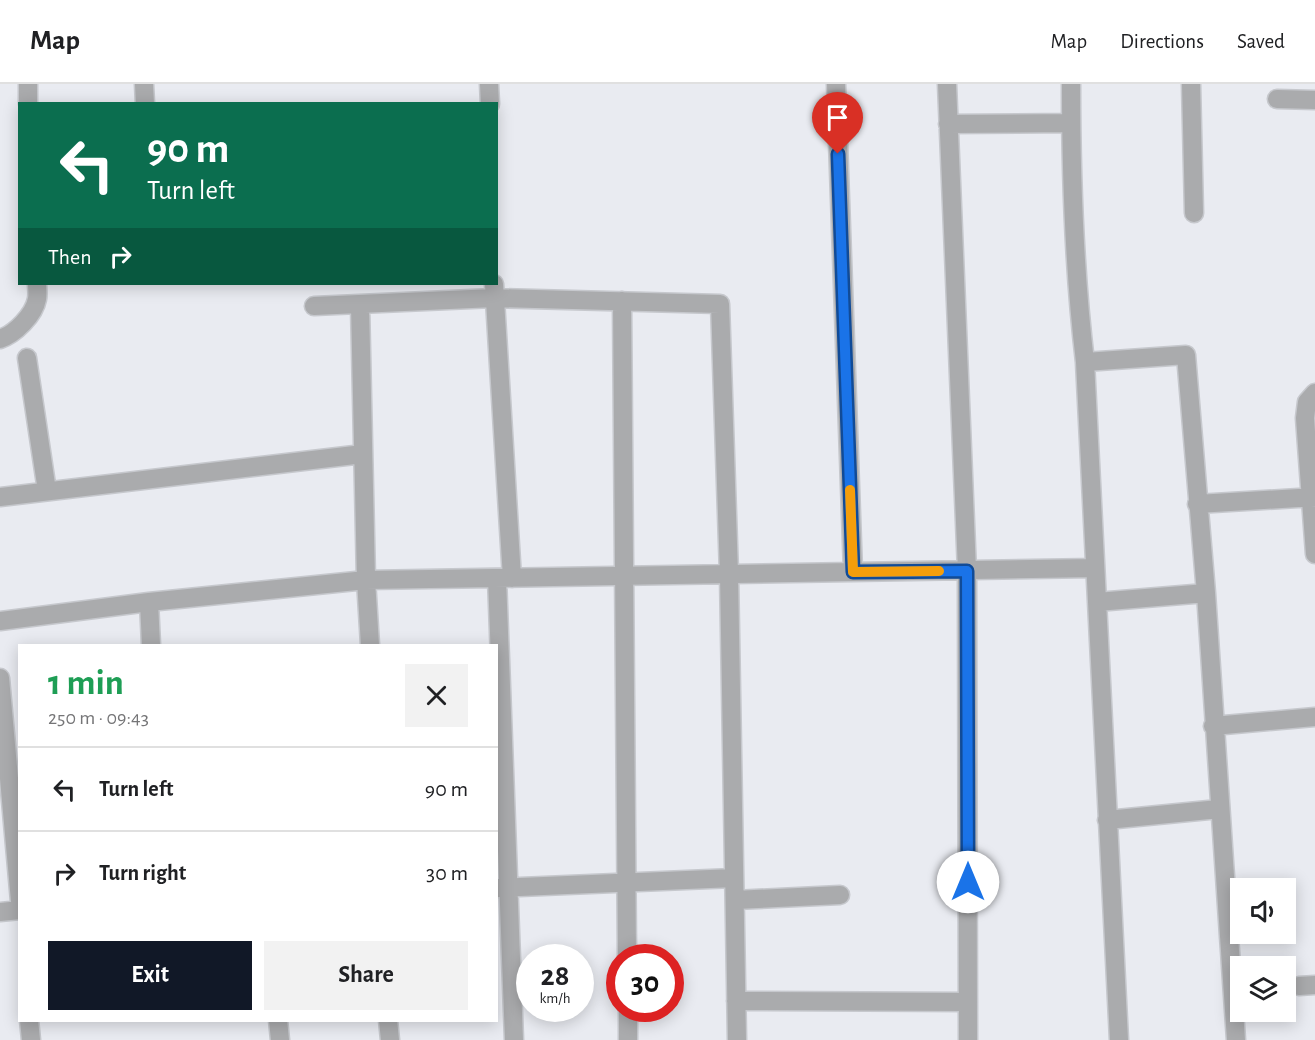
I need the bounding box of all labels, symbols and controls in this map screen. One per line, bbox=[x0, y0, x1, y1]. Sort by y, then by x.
text: Map bbox=[30, 27, 80, 55]
text: Map bbox=[1051, 31, 1087, 52]
text: Directions bbox=[1120, 31, 1204, 52]
text: Saved bbox=[1237, 31, 1285, 52]
pin bbox=[812, 92, 863, 154]
icon: arrive bbox=[821, 101, 854, 134]
icon: left bbox=[48, 126, 126, 204]
text: 90 m bbox=[147, 128, 229, 170]
text: Turn left bbox=[147, 177, 235, 204]
icon: right bbox=[104, 240, 137, 273]
text: Then bbox=[48, 246, 92, 268]
button: close bbox=[405, 664, 468, 727]
text: 1 min bbox=[48, 665, 124, 701]
text: 250 m · 09:43 bbox=[48, 708, 149, 728]
icon: left bbox=[48, 773, 81, 806]
text: Turn left bbox=[99, 778, 173, 800]
text: 90 m bbox=[425, 778, 468, 800]
position arrow bbox=[936, 850, 1000, 914]
icon: right bbox=[48, 857, 81, 890]
text: Turn right bbox=[99, 862, 186, 884]
text: 30 m bbox=[426, 862, 468, 884]
map controls bbox=[1230, 878, 1296, 1022]
button: sound bbox=[1230, 878, 1296, 944]
button: Exit bbox=[48, 941, 252, 1010]
button: Share bbox=[264, 941, 468, 1010]
speed limit sign: 30 bbox=[606, 944, 684, 1022]
button: layers bbox=[1230, 956, 1296, 1022]
text: 28 bbox=[541, 961, 569, 991]
text: km/h bbox=[540, 991, 570, 1006]

